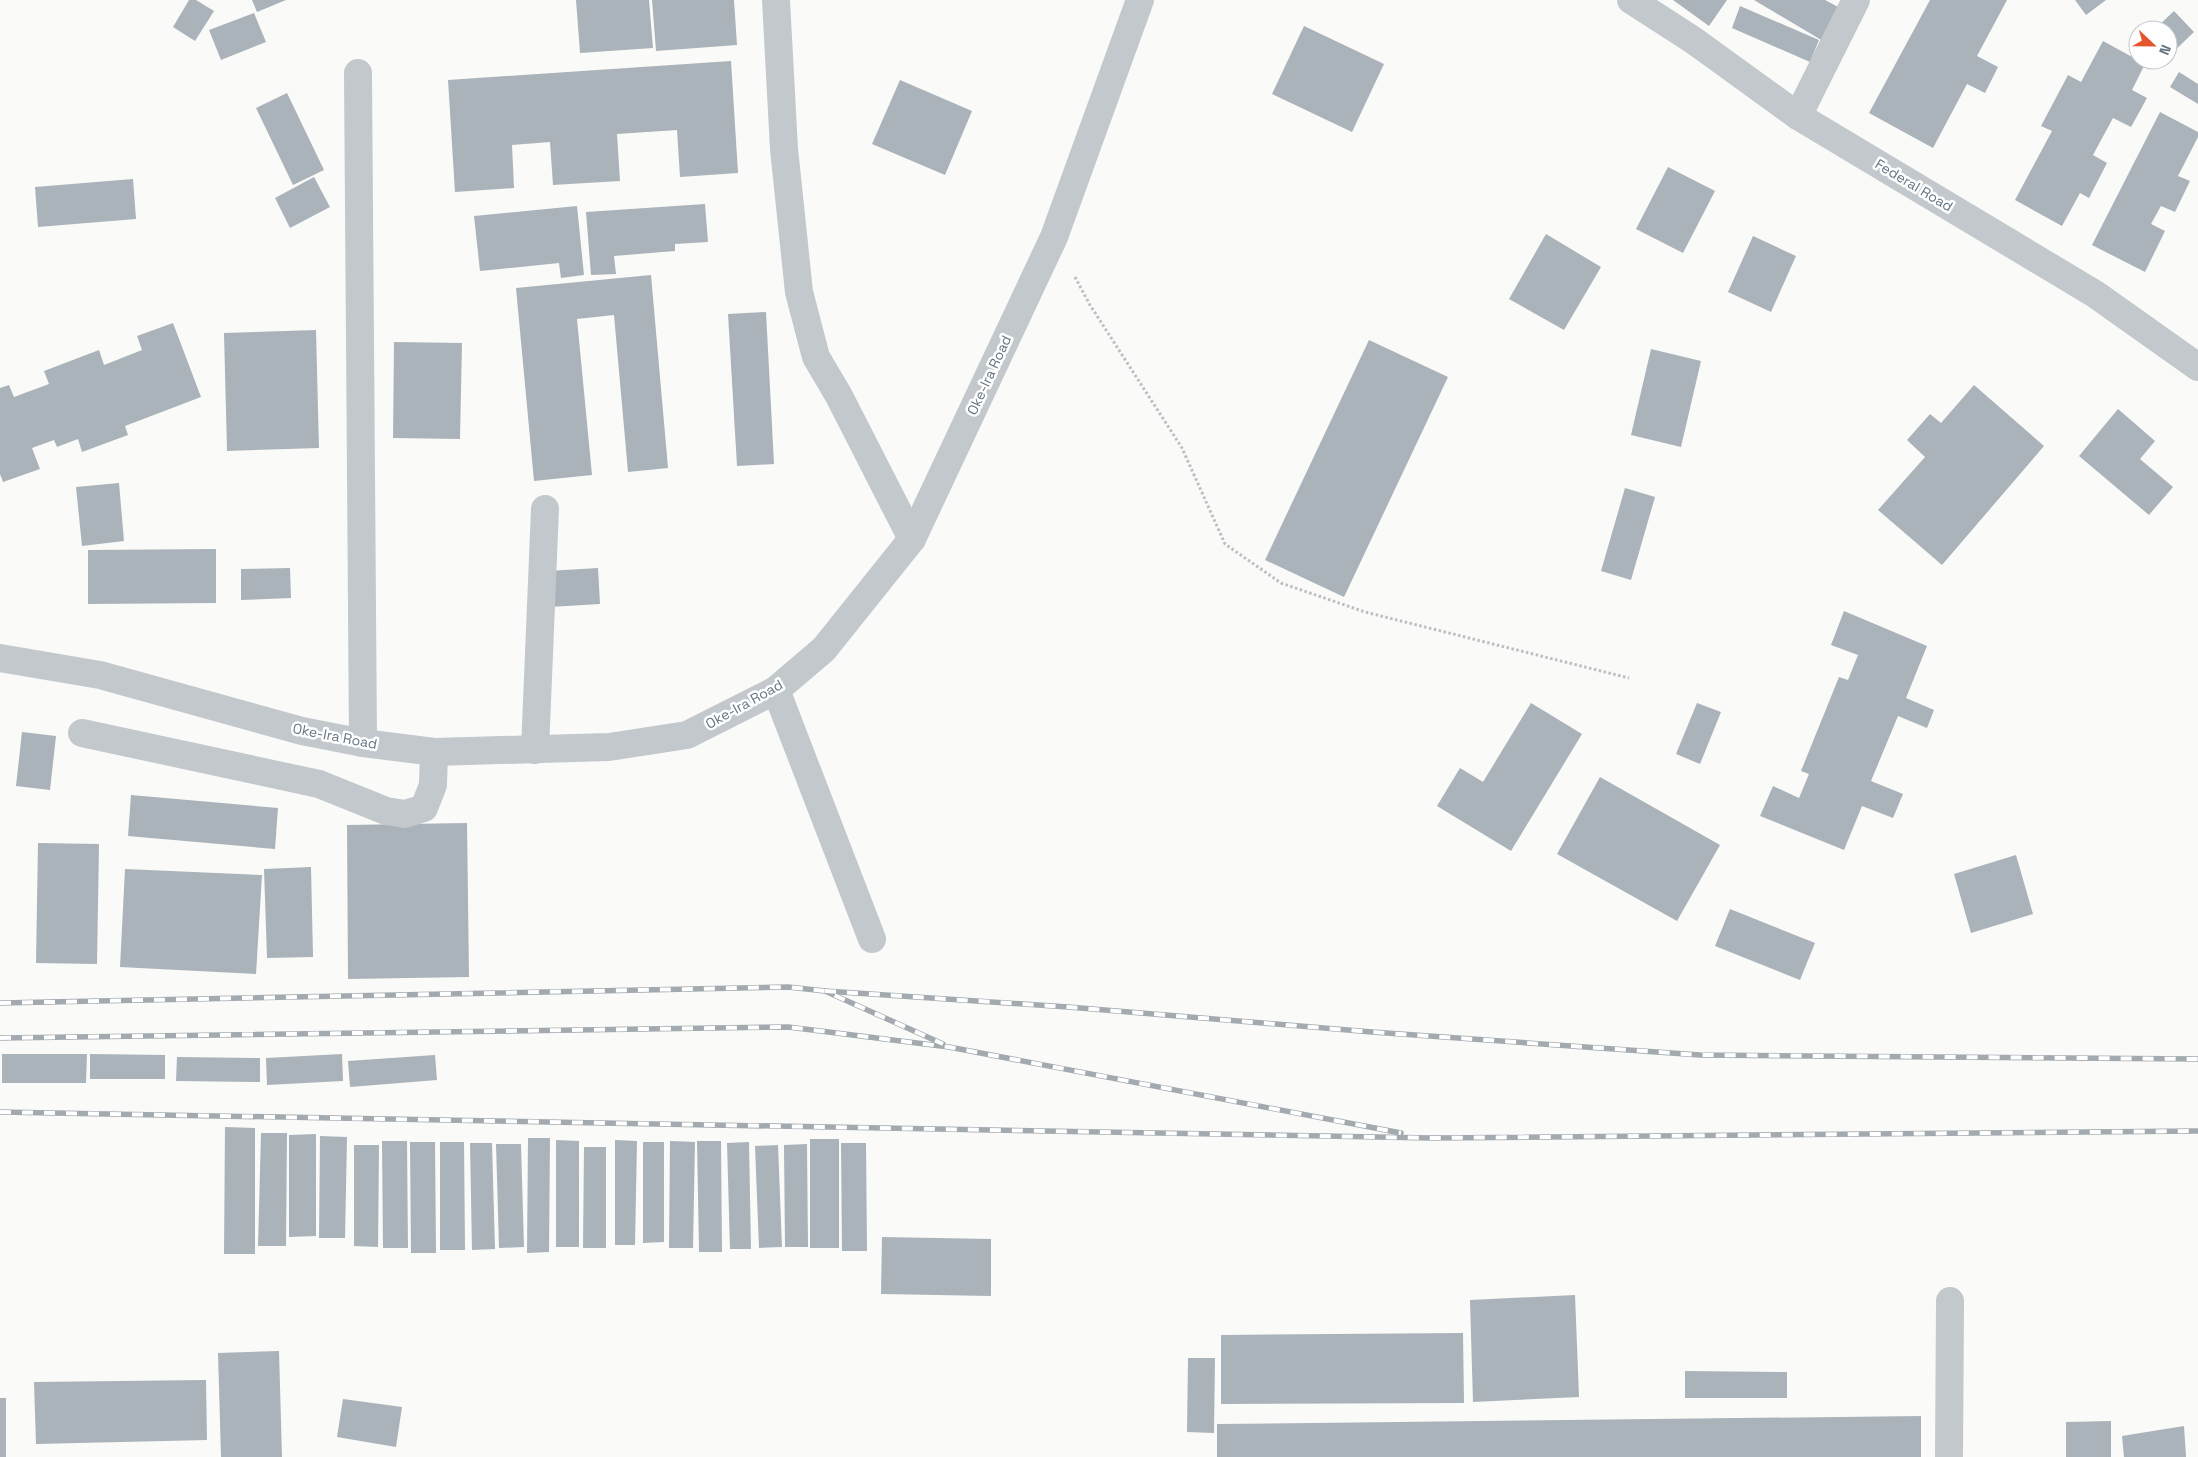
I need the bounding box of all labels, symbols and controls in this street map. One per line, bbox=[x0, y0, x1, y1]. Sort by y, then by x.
north arrow bbox=[2128, 20, 2178, 70]
text: N bbox=[2155, 42, 2175, 58]
street label: Federal Road bbox=[1872, 155, 1956, 215]
street label: Oke-Ira Road bbox=[963, 332, 1015, 418]
street label: Oke-Ira Road bbox=[702, 675, 786, 733]
street label: Oke-Ira Road bbox=[291, 719, 379, 753]

